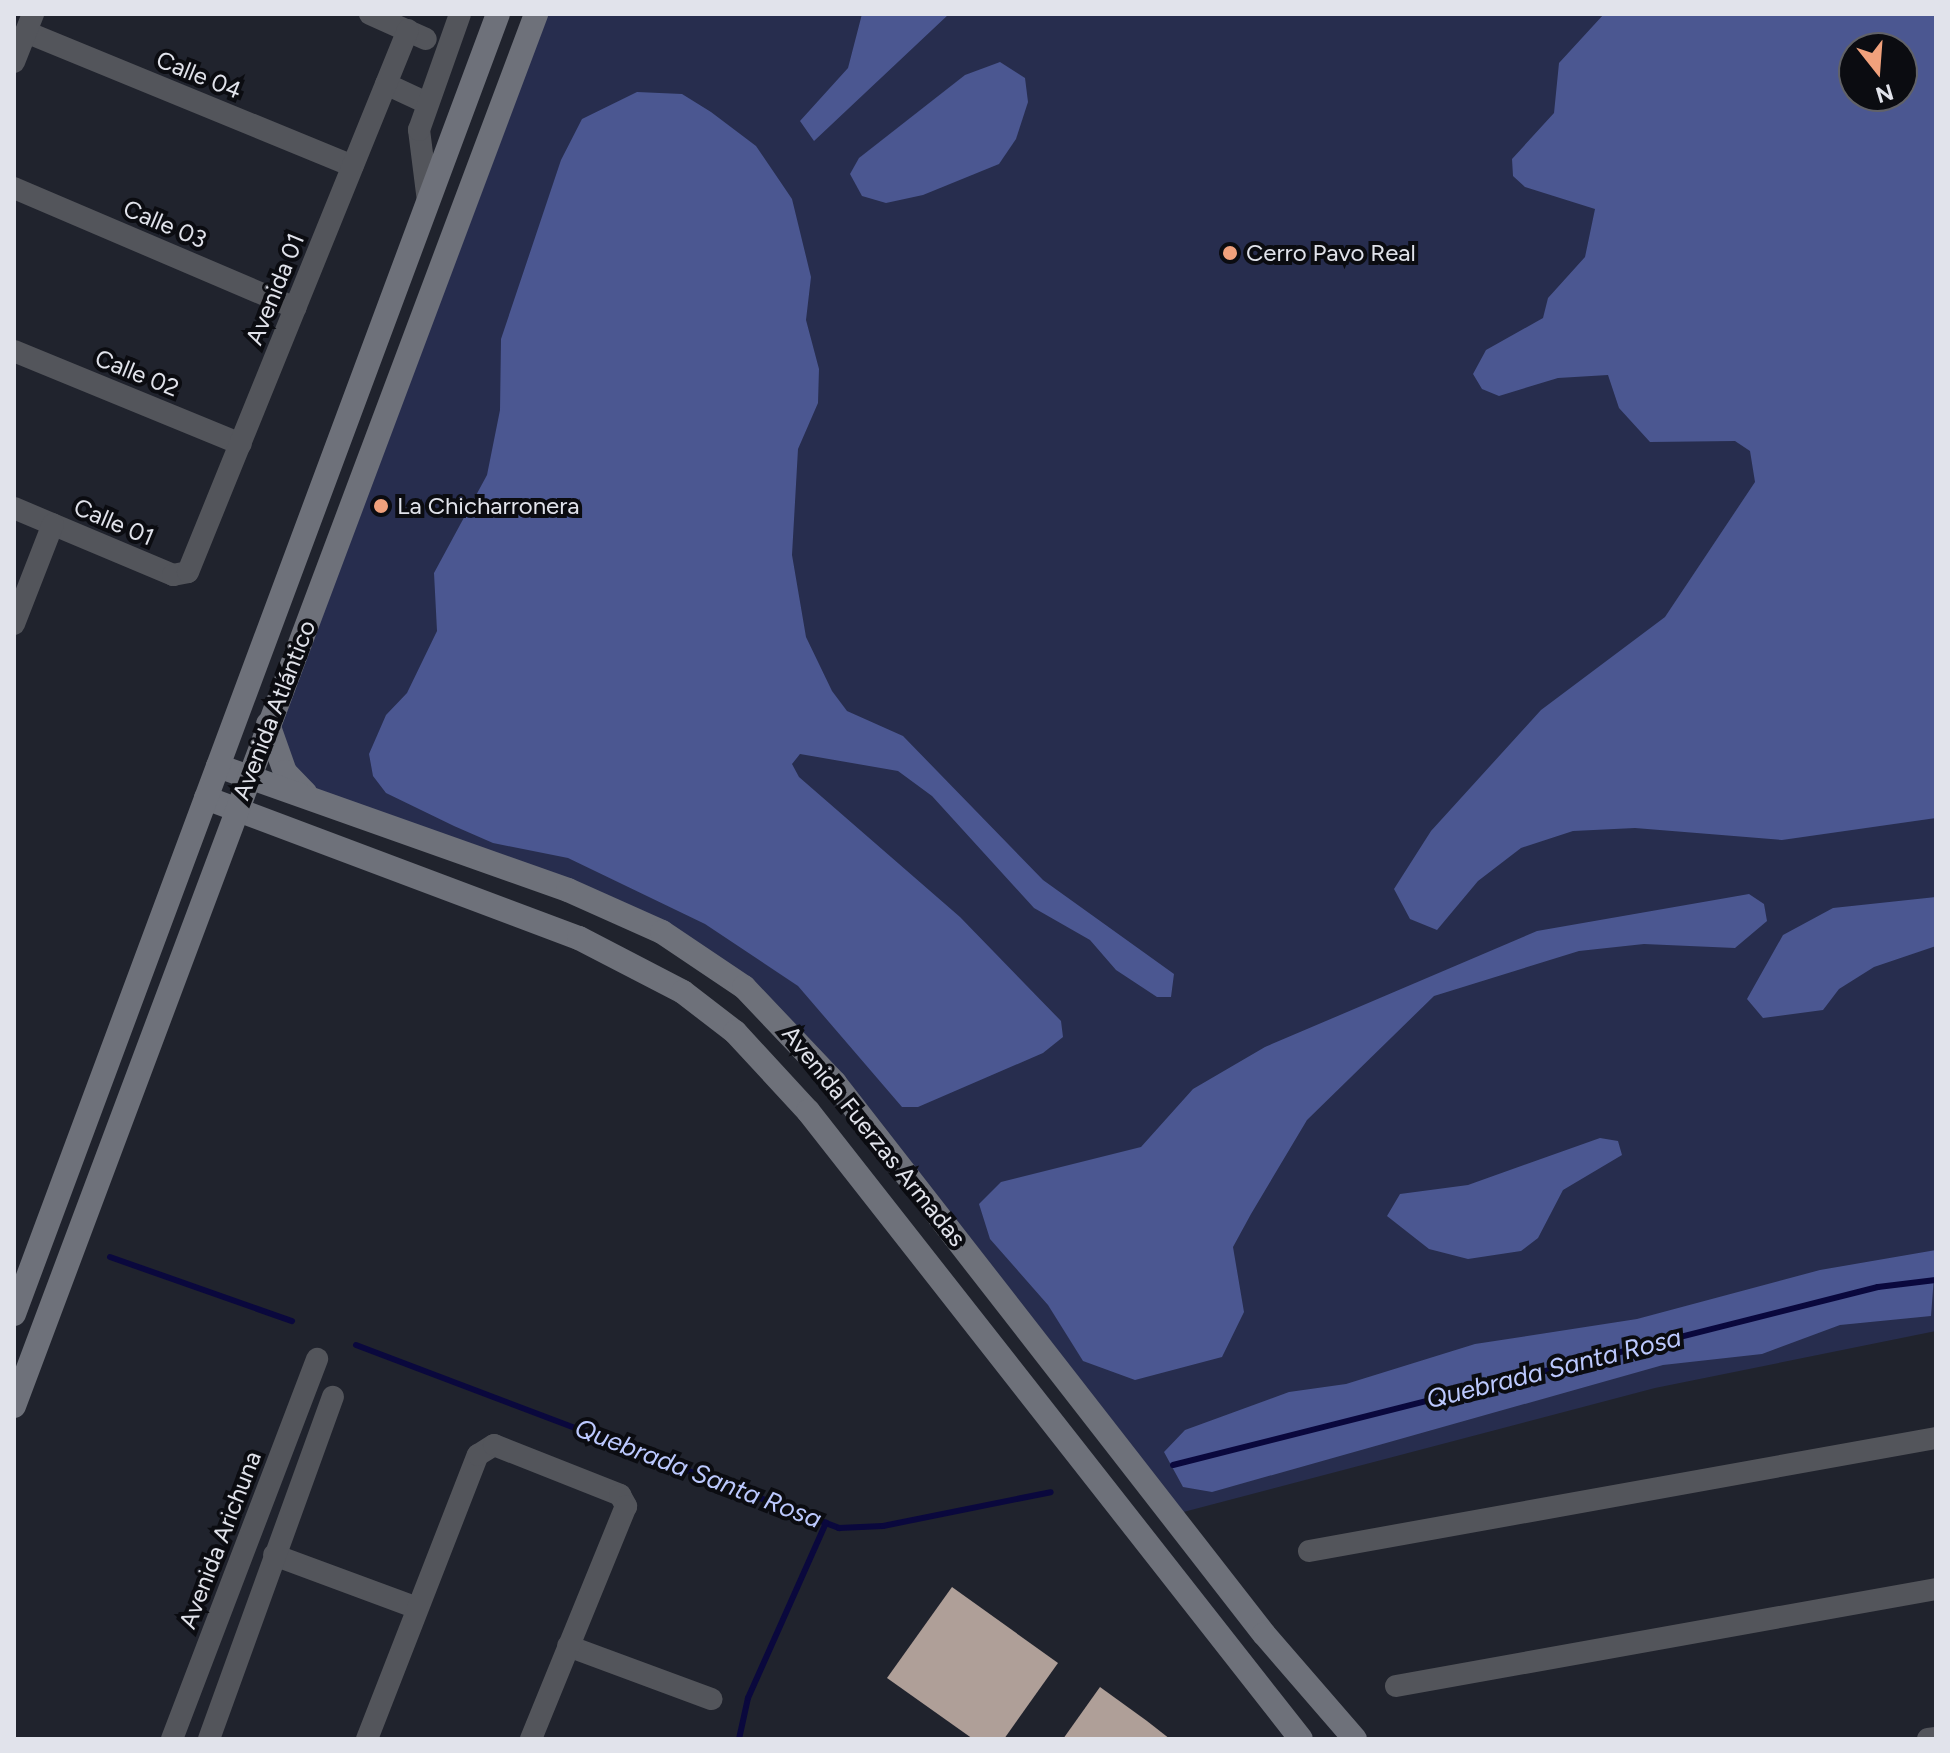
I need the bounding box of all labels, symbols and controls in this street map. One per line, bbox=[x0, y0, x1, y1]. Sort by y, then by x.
north arrow bbox=[1838, 32, 1918, 112]
street label: Calle 04 bbox=[152, 45, 246, 105]
text: N bbox=[1873, 78, 1897, 109]
street label: Calle 03 bbox=[119, 194, 211, 254]
street label: Avenida 01 bbox=[240, 229, 310, 349]
place label: Cerro Pavo Real bbox=[1246, 239, 1416, 267]
marker: Cerro Pavo Real bbox=[1221, 244, 1239, 262]
street label: Calle 02 bbox=[91, 343, 183, 403]
street label: Calle 01 bbox=[70, 492, 158, 552]
place label: La Chicharronera bbox=[397, 492, 580, 520]
marker: La Chicharronera bbox=[372, 497, 390, 515]
street label: Avenida Atlántico bbox=[226, 616, 322, 804]
street label: Avenida Fuerzas Armadas bbox=[776, 1020, 972, 1252]
water label: Quebrada Santa Rosa bbox=[1423, 1322, 1685, 1416]
water label: Quebrada Santa Rosa bbox=[570, 1413, 826, 1535]
street label: Avenida Arichuna bbox=[173, 1447, 267, 1633]

